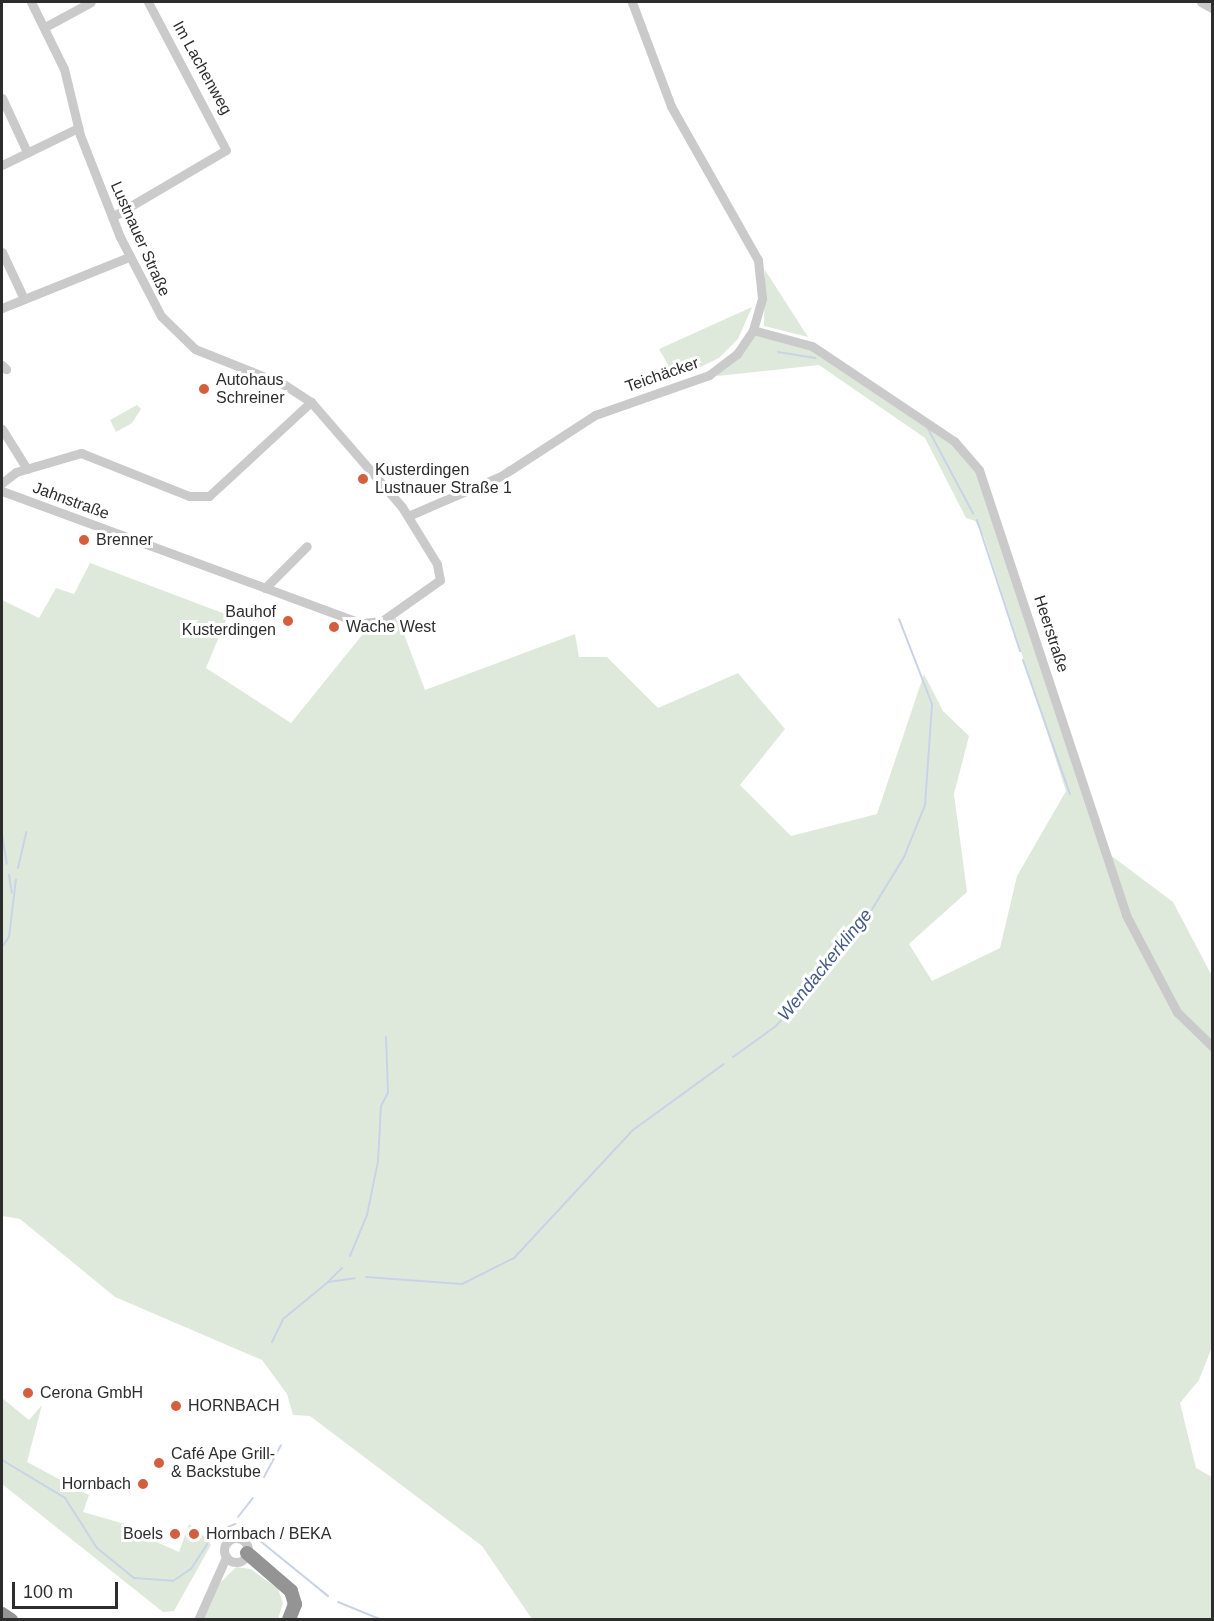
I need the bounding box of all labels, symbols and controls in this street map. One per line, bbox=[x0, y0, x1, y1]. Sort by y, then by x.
street label: Im Lachenweg bbox=[168, 18, 236, 118]
street label: Lustnauer Straße bbox=[106, 179, 174, 299]
street label: Teichäcker bbox=[623, 353, 701, 397]
place label: Autohaus Schreiner bbox=[216, 370, 284, 408]
marker: Autohaus Schreiner bbox=[197, 382, 211, 396]
place label: Kusterdingen Lustnauer Straße 1 bbox=[375, 460, 512, 498]
marker: Kusterdingen Lustnauer Straße 1 bbox=[356, 472, 370, 486]
street label: Jahnstraße bbox=[30, 478, 112, 524]
place label: Brenner bbox=[96, 530, 153, 550]
marker: Brenner bbox=[77, 533, 91, 547]
street label: Heerstraße bbox=[1030, 593, 1072, 675]
place label: Bauhof Kusterdingen bbox=[182, 602, 276, 640]
marker: Bauhof Kusterdingen bbox=[281, 614, 295, 628]
place label: Wache West bbox=[346, 617, 436, 637]
marker: Wache West bbox=[327, 620, 341, 634]
water label: Wendackerklinge bbox=[773, 905, 877, 1025]
place label: Cerona GmbH bbox=[40, 1383, 143, 1403]
marker: Cerona GmbH bbox=[21, 1386, 35, 1400]
place label: HORNBACH bbox=[188, 1396, 280, 1416]
marker: HORNBACH bbox=[169, 1399, 183, 1413]
place label: Café Ape Grill- & Backstube bbox=[171, 1444, 276, 1482]
marker: Café Ape Grill- & Backstube bbox=[152, 1456, 166, 1470]
place label: Hornbach bbox=[62, 1474, 131, 1494]
marker: Hornbach bbox=[136, 1477, 150, 1491]
place label: Boels bbox=[123, 1524, 163, 1544]
place label: Hornbach / BEKA bbox=[206, 1524, 331, 1544]
marker: Boels bbox=[168, 1527, 182, 1541]
marker: Hornbach / BEKA bbox=[187, 1527, 201, 1541]
scale bar bbox=[15, 1570, 122, 1608]
text: 100 m bbox=[23, 1582, 73, 1602]

